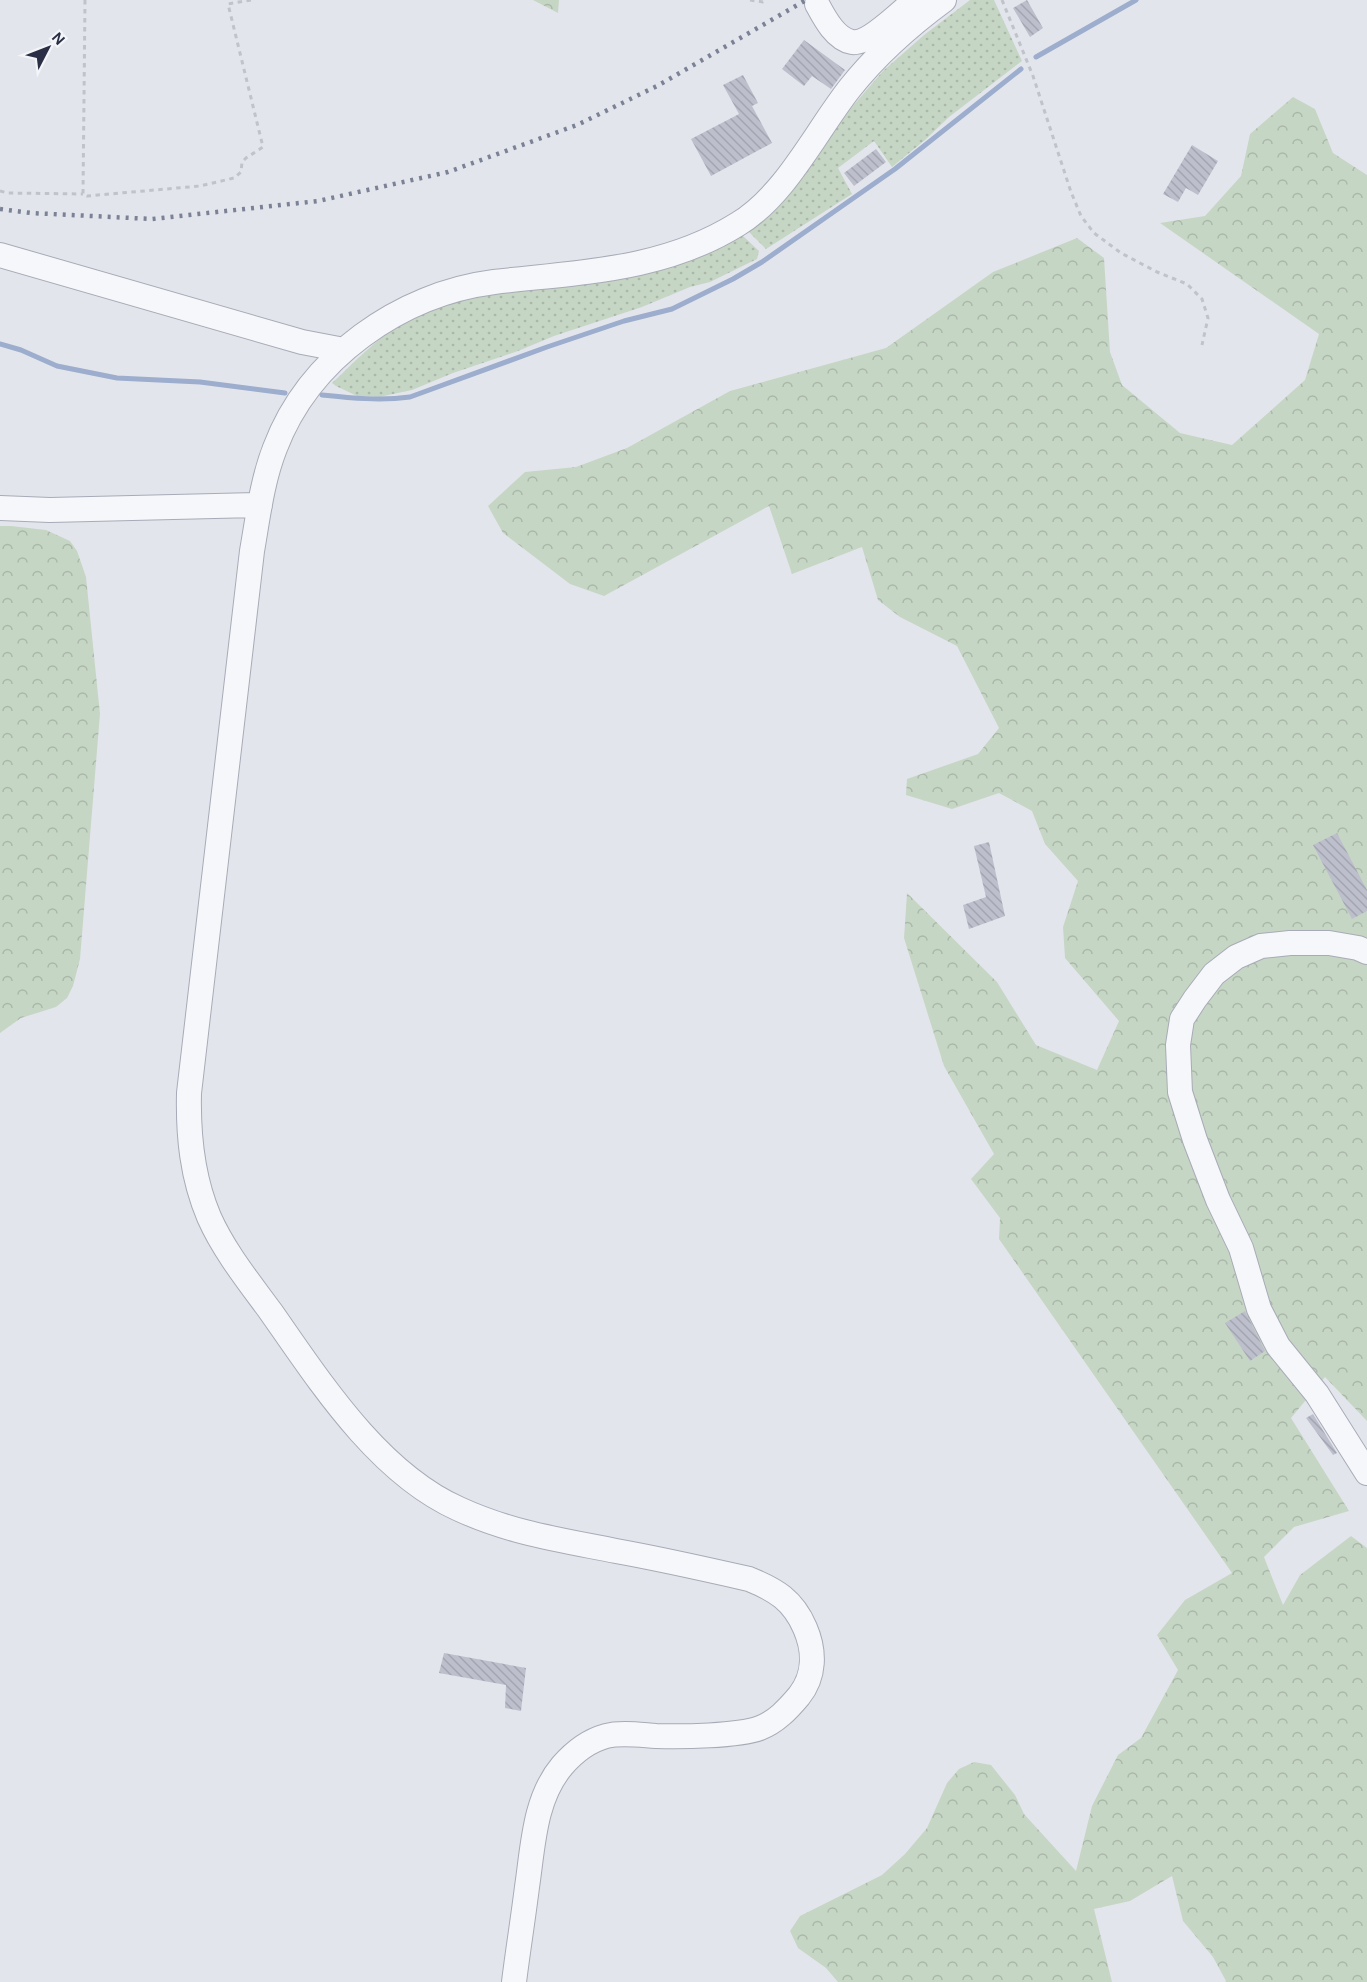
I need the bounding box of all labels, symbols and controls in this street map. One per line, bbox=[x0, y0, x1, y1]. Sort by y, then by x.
north arrow bbox=[18, 18, 78, 78]
text: N bbox=[48, 28, 70, 49]

